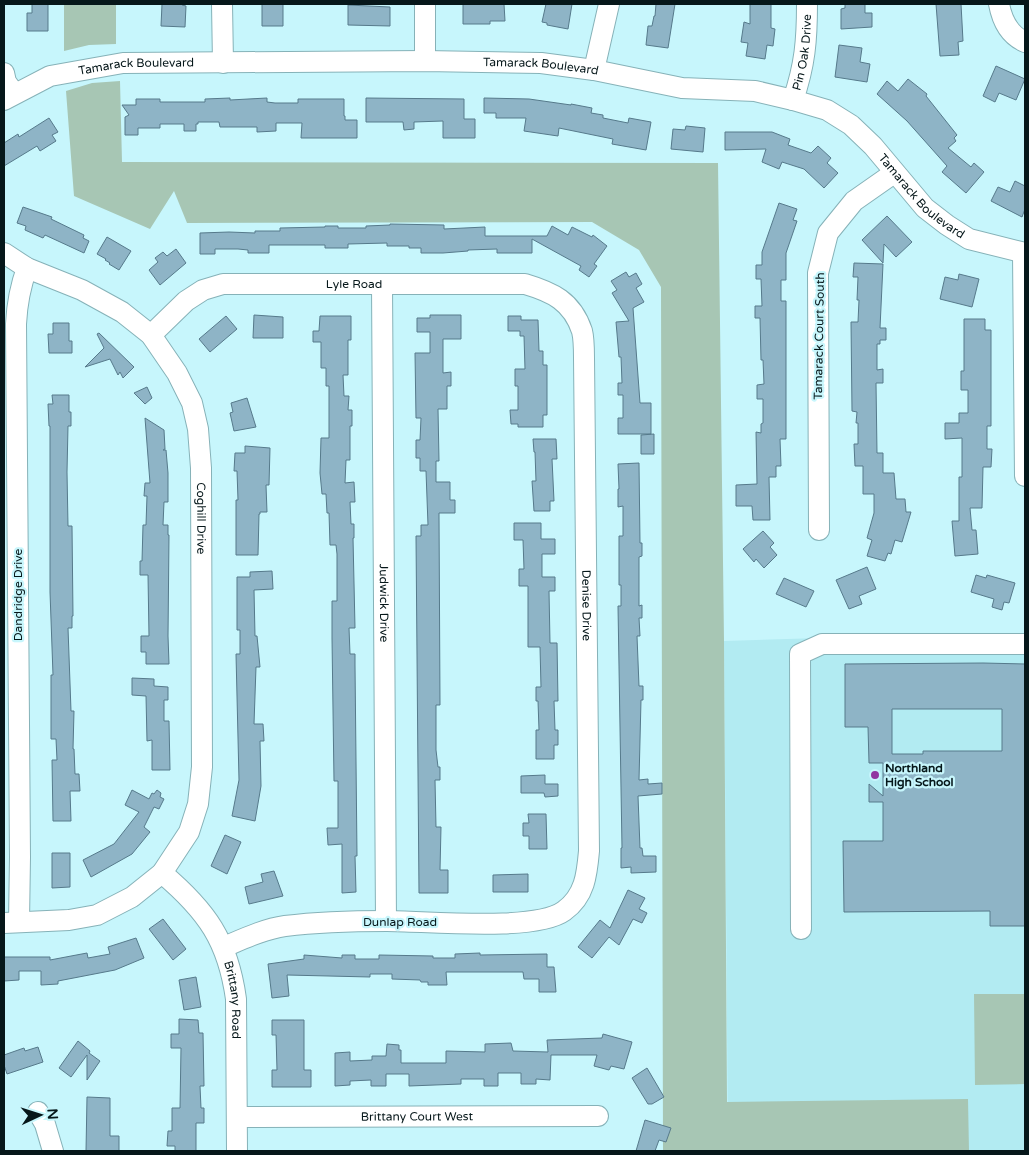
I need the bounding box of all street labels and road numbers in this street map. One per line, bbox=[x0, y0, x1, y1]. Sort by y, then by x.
street label: Pin Oak Drive bbox=[790, 14, 814, 92]
street label: Tamarack Boulevard bbox=[483, 55, 600, 78]
street label: Tamarack Boulevard bbox=[77, 56, 194, 78]
street label: Tamarack Boulevard bbox=[876, 151, 967, 241]
street label: Tamarack Court South bbox=[811, 272, 827, 400]
street label: Lyle Road bbox=[326, 277, 382, 291]
street label: Coghill Drive bbox=[194, 482, 208, 555]
street label: Dandridge Drive bbox=[11, 548, 25, 641]
street label: Judwick Drive bbox=[377, 564, 391, 643]
street label: Denise Drive bbox=[579, 570, 594, 641]
street label: Dunlap Road bbox=[363, 915, 437, 929]
street label: Brittany Road bbox=[221, 959, 243, 1039]
street label: Brittany Court West bbox=[361, 1109, 474, 1124]

